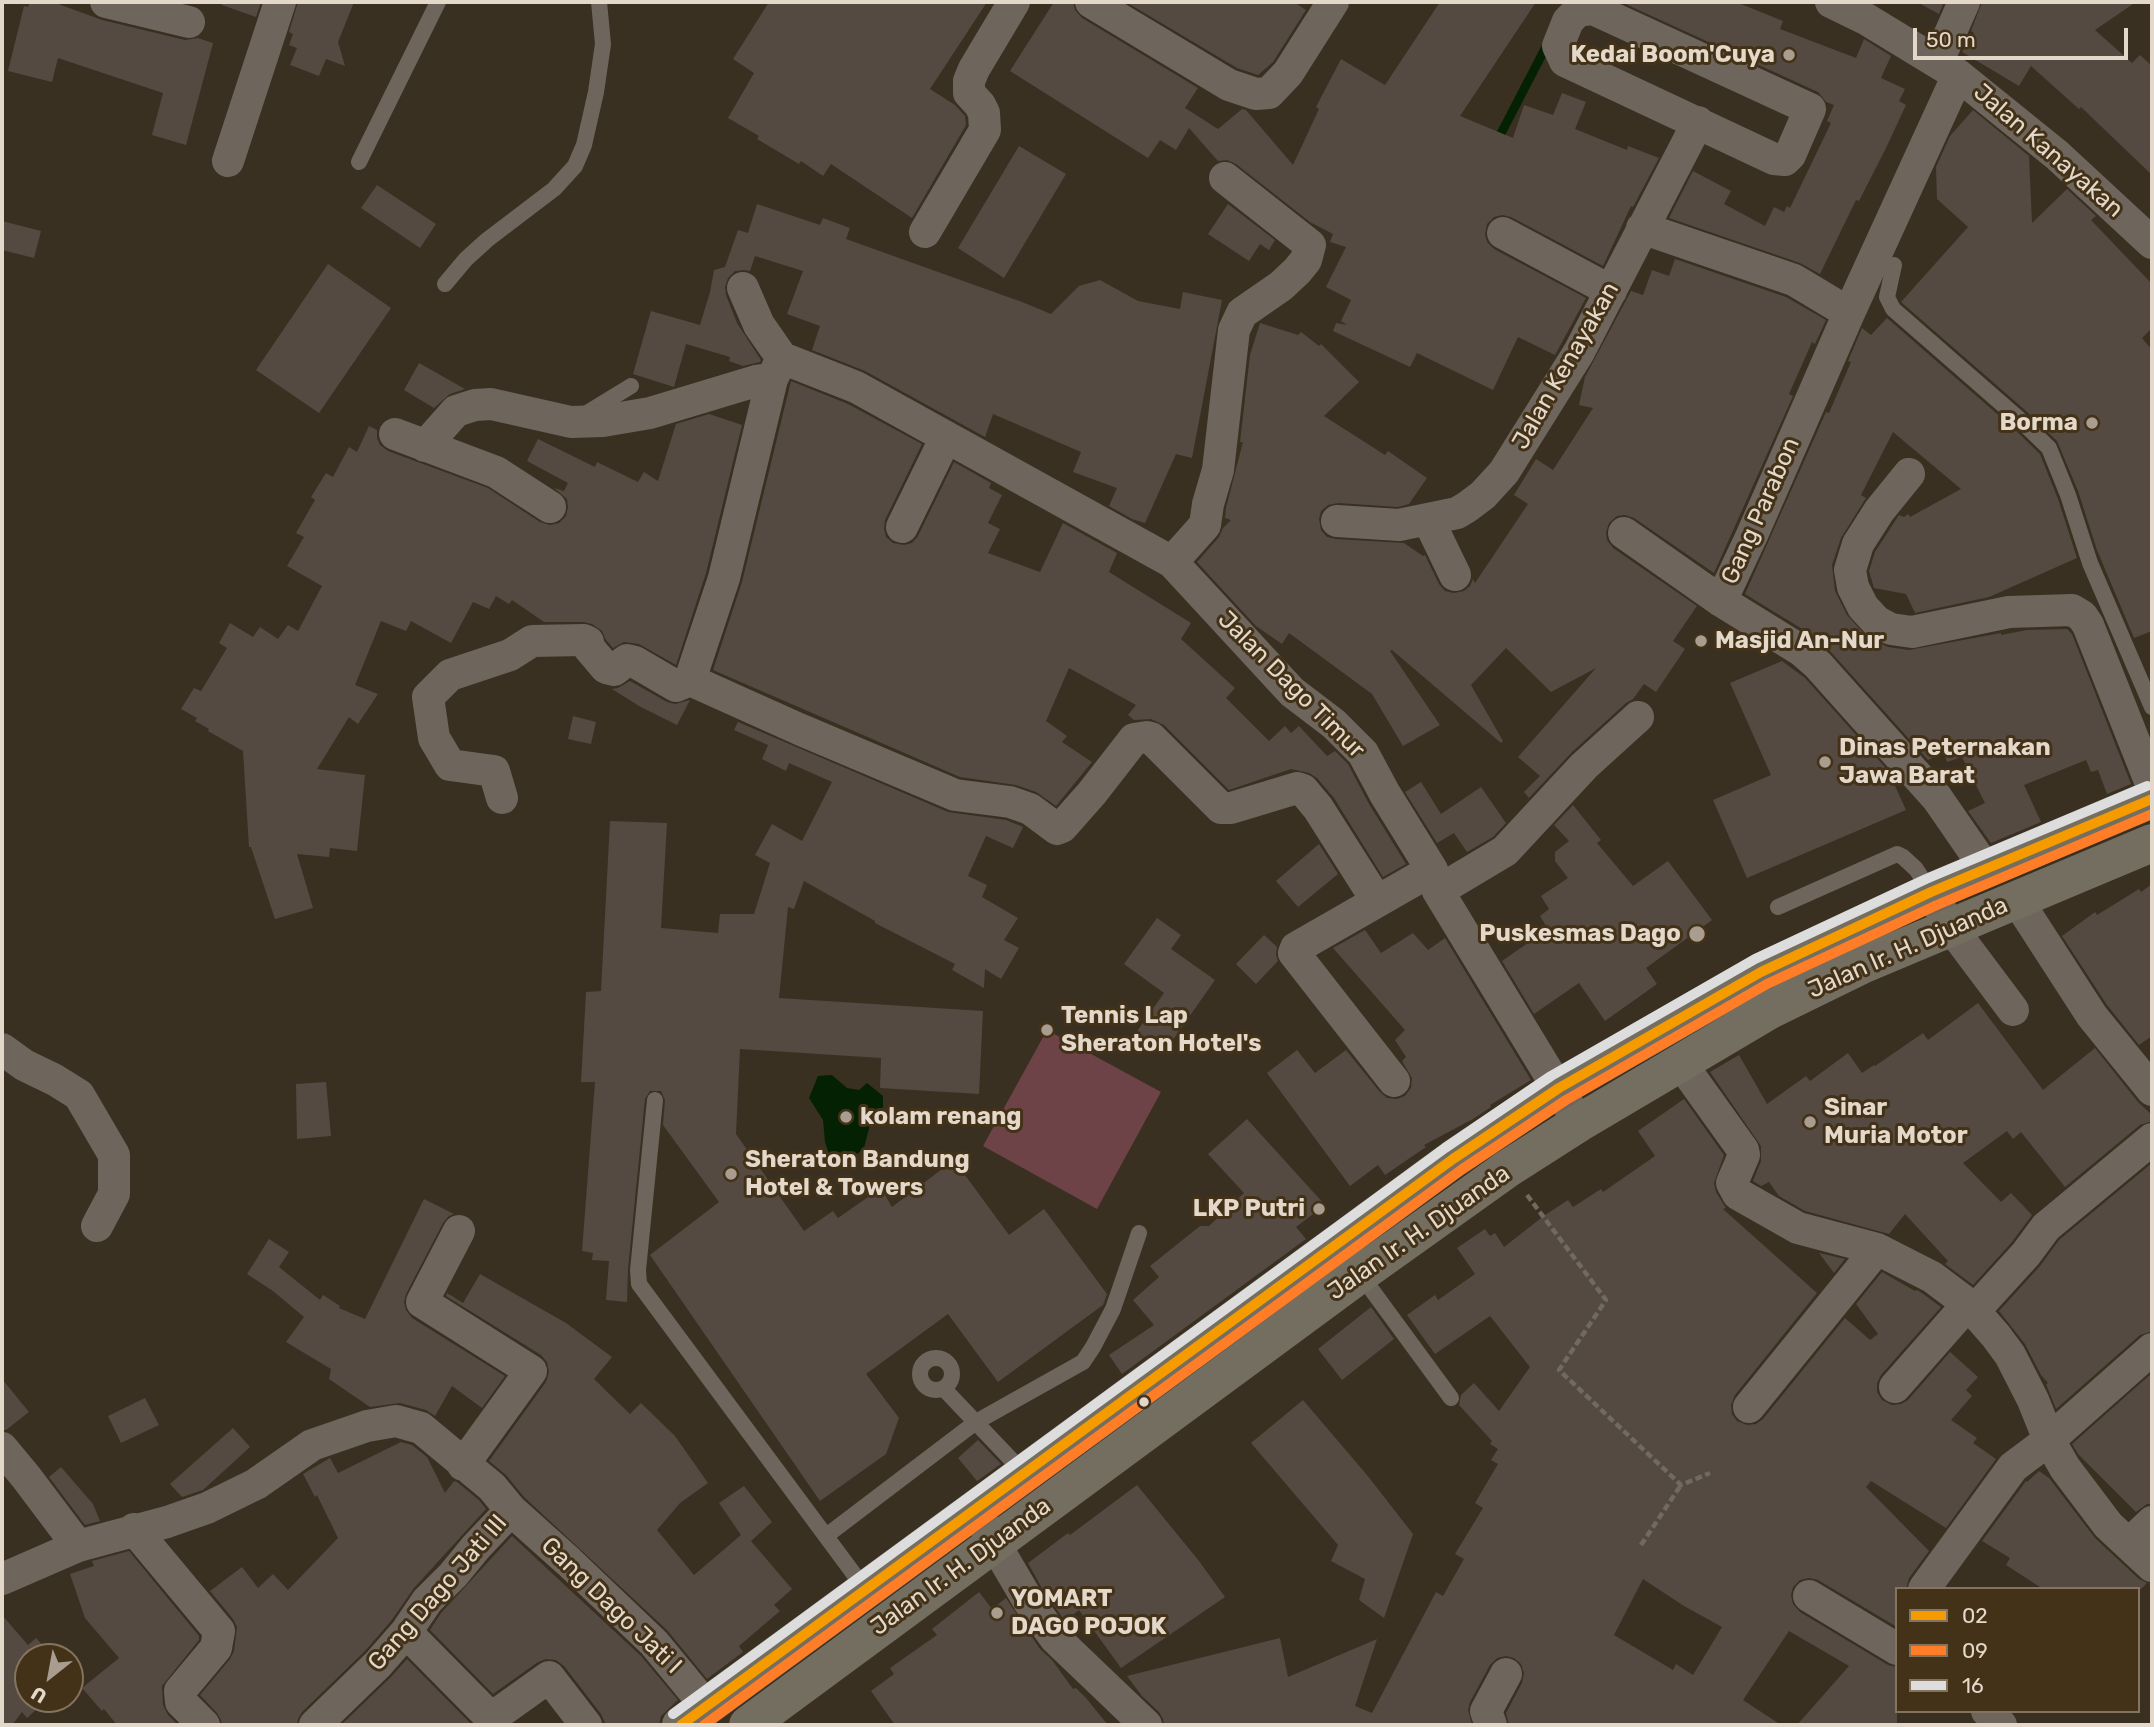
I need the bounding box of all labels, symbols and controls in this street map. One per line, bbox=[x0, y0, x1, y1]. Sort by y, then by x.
scale bar bbox=[1916, 14, 2131, 58]
text: 50 m bbox=[1926, 27, 1976, 52]
place label: Kedai Boom'Cuya bbox=[1571, 41, 1775, 69]
marker: Kedai Boom'Cuya bbox=[1781, 47, 1797, 63]
street label: Jalan Kanayakan bbox=[1967, 78, 2129, 224]
street label: Jalan Kenayakan bbox=[1506, 277, 1626, 455]
place label: Borma bbox=[1999, 409, 2078, 437]
marker: Borma bbox=[2084, 415, 2100, 431]
street label: Gang Parabon bbox=[1716, 433, 1806, 589]
street label: Jalan Dago Timur bbox=[1211, 605, 1371, 765]
place label: Masjid An-Nur bbox=[1715, 627, 1884, 655]
marker: Masjid An-Nur bbox=[1693, 633, 1709, 649]
place label: Dinas Peternakan Jawa Barat bbox=[1839, 734, 2051, 790]
marker: Dinas Peternakan Jawa Barat bbox=[1817, 754, 1833, 770]
street label: Jalan Ir. H. Djuanda bbox=[1804, 891, 2012, 1005]
place label: Puskesmas Dago bbox=[1479, 920, 1681, 948]
marker: Puskesmas Dago bbox=[1687, 924, 1707, 944]
place label: Tennis Lap Sheraton Hotel's bbox=[1061, 1002, 1261, 1058]
marker: Tennis Lap Sheraton Hotel's bbox=[1039, 1022, 1055, 1038]
place label: Sinar Muria Motor bbox=[1824, 1094, 1968, 1150]
place label: kolam renang bbox=[860, 1103, 1022, 1131]
marker: kolam renang bbox=[838, 1109, 854, 1125]
marker: Sinar Muria Motor bbox=[1802, 1114, 1818, 1130]
place label: Sheraton Bandung Hotel & Towers bbox=[745, 1146, 970, 1202]
street label: Jalan Ir. H. Djuanda bbox=[1322, 1159, 1516, 1307]
marker: Sheraton Bandung Hotel & Towers bbox=[723, 1166, 739, 1182]
place label: LKP Putri bbox=[1193, 1195, 1305, 1223]
marker: LKP Putri bbox=[1311, 1201, 1327, 1217]
unlabelled marker bbox=[1137, 1395, 1151, 1409]
street label: Jalan Ir. H. Djuanda bbox=[865, 1492, 1057, 1642]
street label: Gang Dago Jati III bbox=[362, 1509, 514, 1677]
street label: Gang Dago Jati I bbox=[535, 1532, 687, 1680]
place label: YOMART DAGO POJOK bbox=[1011, 1585, 1167, 1641]
legend bbox=[1895, 1587, 2140, 1713]
text: 02 bbox=[1962, 1603, 1988, 1628]
marker: YOMART DAGO POJOK bbox=[989, 1605, 1005, 1621]
text: 09 bbox=[1962, 1638, 1988, 1663]
north arrow bbox=[14, 1643, 84, 1713]
text: 16 bbox=[1962, 1673, 1984, 1698]
text: U bbox=[27, 1681, 51, 1708]

